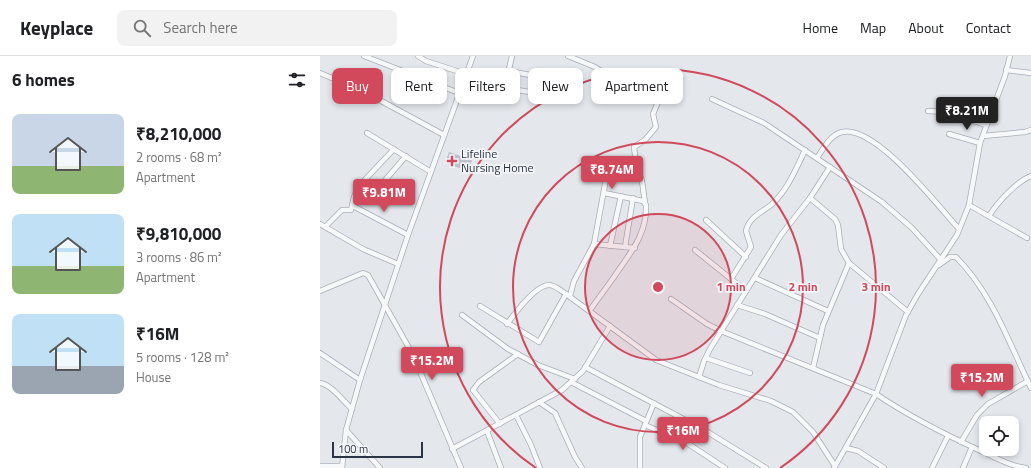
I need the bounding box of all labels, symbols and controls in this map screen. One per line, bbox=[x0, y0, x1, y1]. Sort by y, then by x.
search box bbox=[117, 10, 397, 46]
text: Keyplace bbox=[20, 13, 93, 42]
text: Search here bbox=[163, 16, 238, 39]
icon: search bbox=[131, 17, 153, 39]
text: Home bbox=[803, 17, 838, 38]
text: Map bbox=[860, 17, 886, 38]
text: About bbox=[908, 17, 944, 38]
text: Contact bbox=[966, 17, 1011, 38]
text: 6 homes bbox=[12, 67, 75, 93]
chip: Buy bbox=[332, 68, 383, 104]
chip: Rent bbox=[391, 68, 447, 104]
chip: Filters bbox=[455, 68, 520, 104]
chip: New bbox=[528, 68, 583, 104]
chip: Apartment bbox=[591, 68, 683, 104]
icon: filters bbox=[286, 69, 308, 91]
pin: ₹8.21M bbox=[934, 97, 1000, 131]
text: ₹8.21M bbox=[945, 100, 989, 120]
text: ₹8,210,000 bbox=[136, 121, 221, 147]
icon: home bbox=[44, 130, 92, 178]
place label: Lifeline Nursing Home bbox=[461, 144, 534, 177]
text: 2 rooms · 68 m² bbox=[136, 147, 222, 167]
marker: Lifeline Nursing Home bbox=[446, 155, 458, 167]
pin: ₹8.74M bbox=[579, 156, 645, 190]
text: ₹8.74M bbox=[590, 159, 634, 179]
text: Apartment bbox=[136, 167, 195, 187]
pin: ₹9.81M bbox=[351, 179, 417, 213]
text: ₹9.81M bbox=[362, 182, 406, 202]
text: ₹9,810,000 bbox=[136, 221, 221, 247]
icon: home bbox=[44, 230, 92, 278]
text: 3 rooms · 86 m² bbox=[136, 247, 222, 267]
text: Apartment bbox=[136, 267, 195, 287]
text: 1 min bbox=[716, 277, 746, 296]
text: 2 min bbox=[788, 277, 818, 296]
text: 3 min bbox=[861, 277, 891, 296]
centre of rings bbox=[651, 280, 665, 294]
text: ₹16M bbox=[136, 321, 179, 347]
icon: home bbox=[44, 330, 92, 378]
text: 5 rooms · 128 m² bbox=[136, 347, 229, 367]
pin: ₹15.2M bbox=[399, 347, 465, 381]
text: ₹15.2M bbox=[410, 350, 454, 370]
pin: ₹15.2M bbox=[949, 364, 1015, 398]
text: House bbox=[136, 367, 171, 387]
text: ₹15.2M bbox=[960, 367, 1004, 387]
map controls bbox=[979, 416, 1019, 456]
button: locate bbox=[979, 416, 1019, 456]
pin: ₹16M bbox=[659, 417, 707, 451]
text: ₹16M bbox=[666, 420, 700, 440]
scale bar bbox=[332, 440, 423, 459]
text: 100 m bbox=[338, 441, 368, 457]

